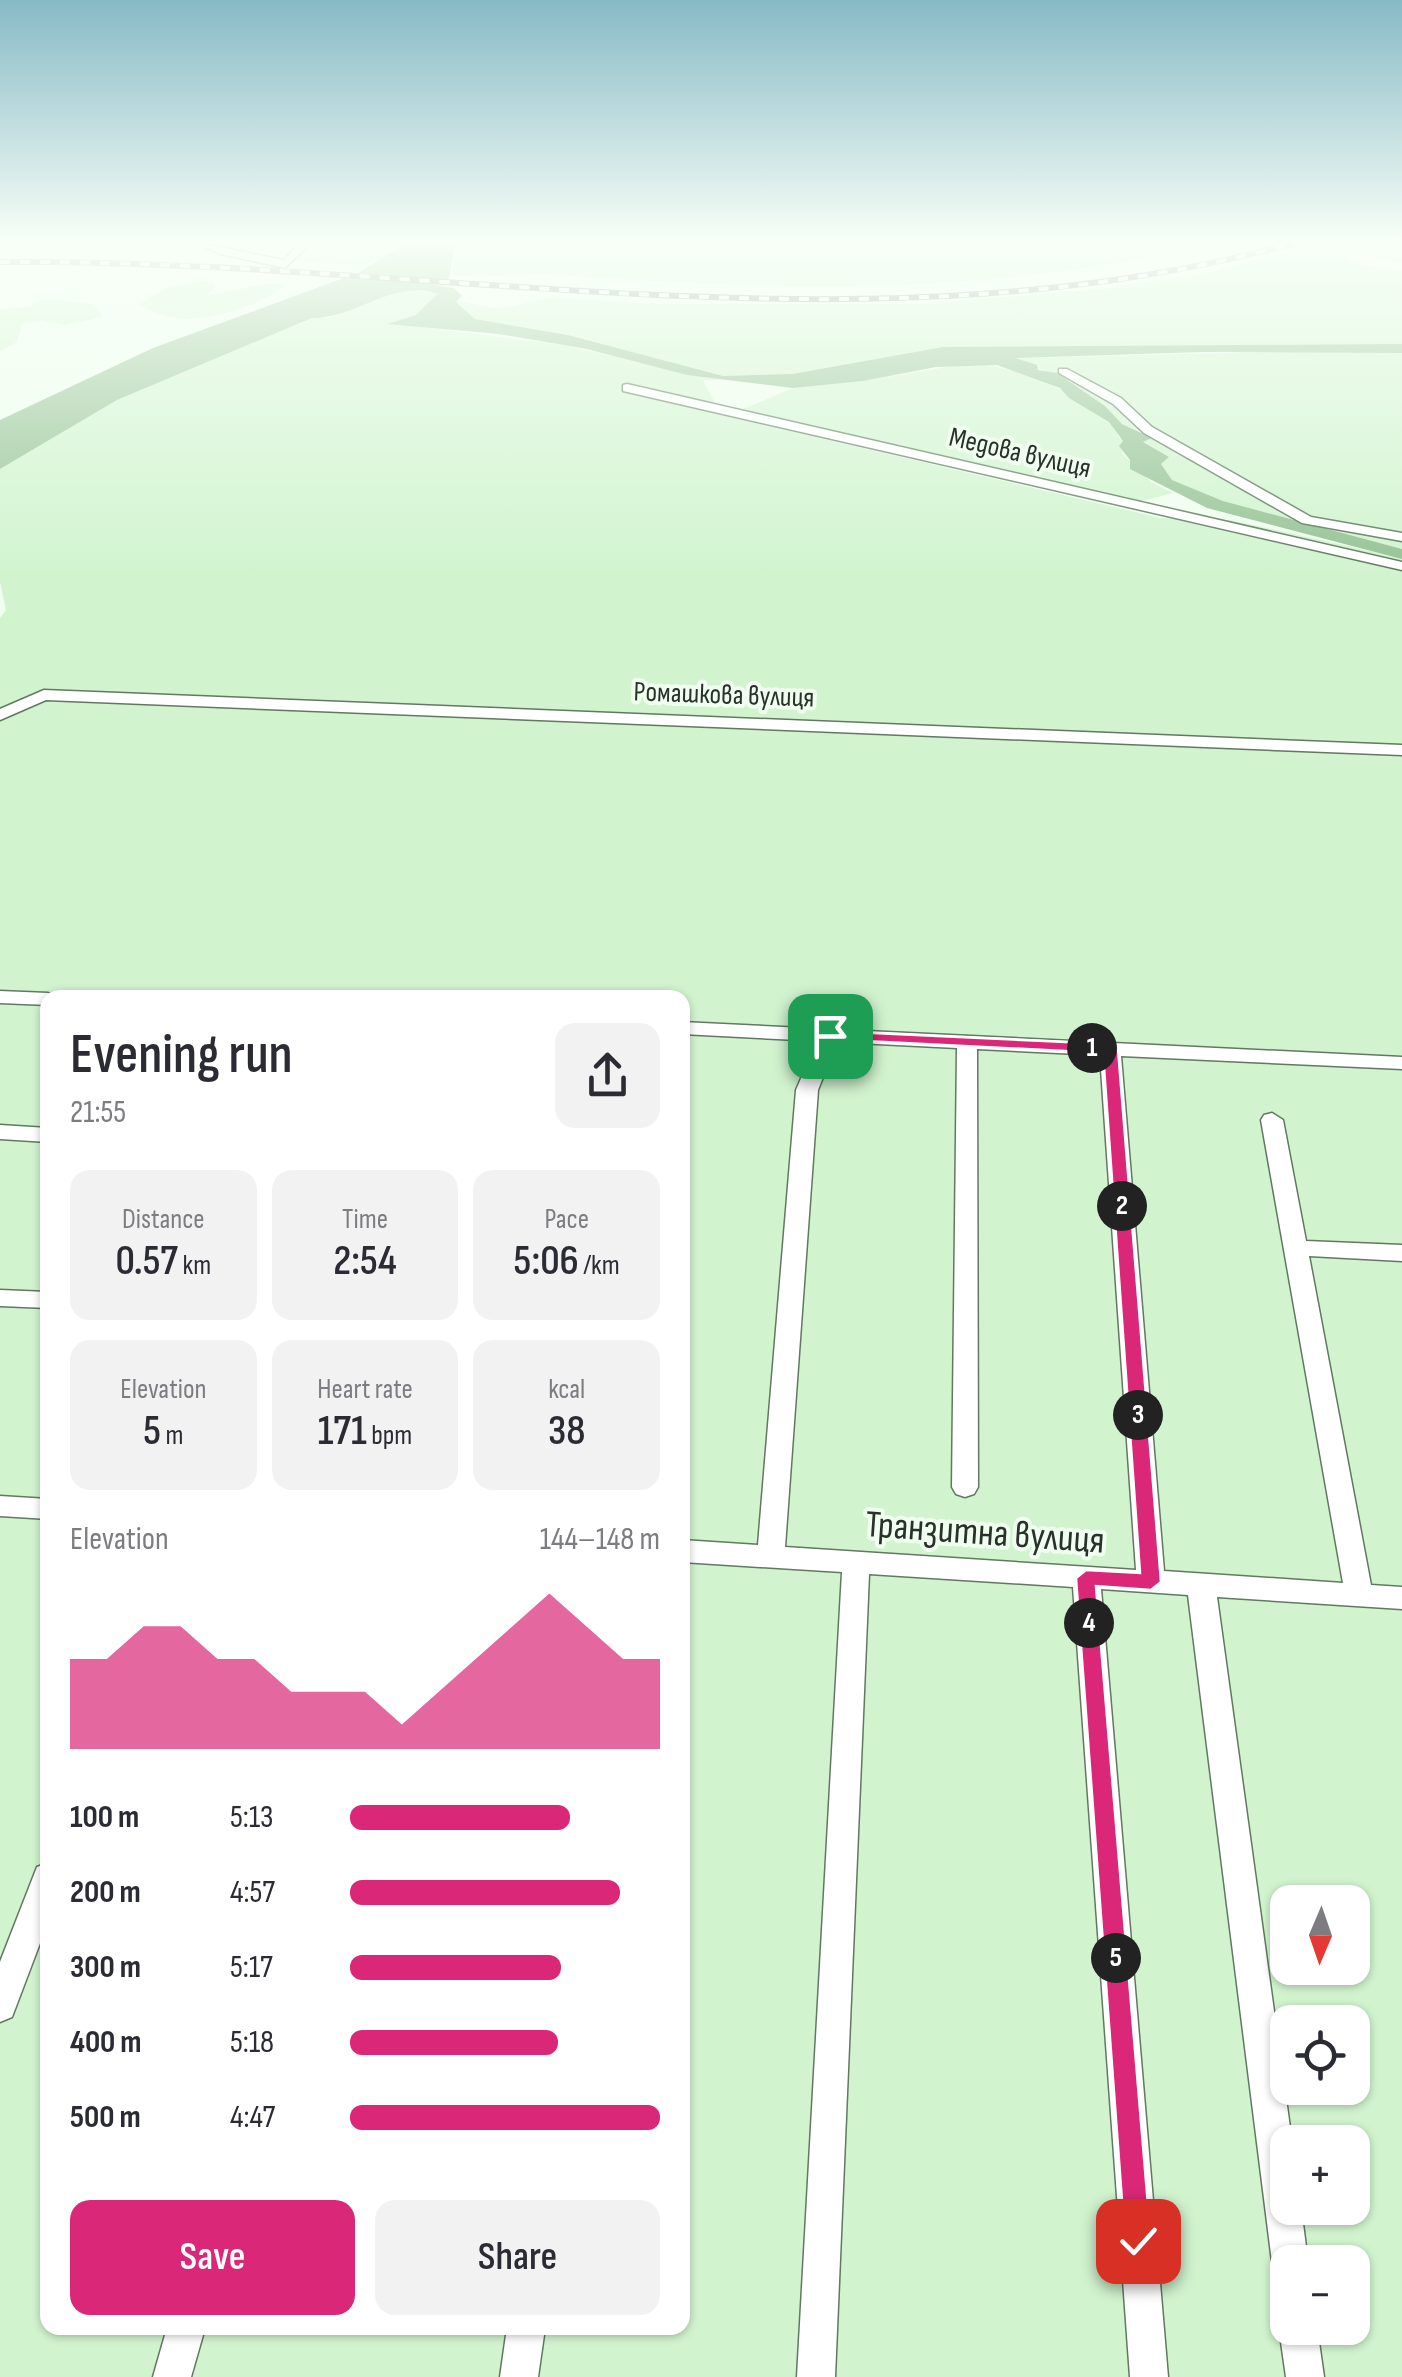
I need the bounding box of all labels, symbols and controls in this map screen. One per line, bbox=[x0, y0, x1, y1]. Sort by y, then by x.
street label: Медова вулиця bbox=[946, 421, 1094, 485]
street label: Ромашкова вулиця bbox=[633, 675, 815, 715]
pin bbox=[788, 994, 873, 1079]
icon: arrive bbox=[803, 1009, 858, 1064]
text: Evening run bbox=[70, 1022, 293, 1089]
button: share bbox=[555, 1023, 660, 1128]
pin: 1 bbox=[1067, 1023, 1117, 1073]
text: 1 bbox=[1087, 1031, 1097, 1064]
text: 21:55 bbox=[70, 1093, 126, 1132]
pin: 2 bbox=[1097, 1181, 1147, 1231]
text: 2 bbox=[1116, 1189, 1128, 1222]
text: Distance bbox=[122, 1203, 205, 1236]
text: Time bbox=[342, 1203, 388, 1236]
text: Pace bbox=[544, 1203, 589, 1236]
text: 0.57 bbox=[116, 1236, 178, 1287]
text: 2:54 bbox=[333, 1236, 397, 1287]
text: 5:06 bbox=[514, 1236, 579, 1287]
text: km bbox=[178, 1249, 211, 1282]
text: /km bbox=[579, 1249, 620, 1282]
text: Elevation bbox=[120, 1373, 207, 1406]
text: Heart rate bbox=[317, 1373, 413, 1406]
text: kcal bbox=[548, 1373, 585, 1406]
pin: 3 bbox=[1113, 1390, 1163, 1440]
text: 3 bbox=[1132, 1398, 1144, 1431]
text: 5 bbox=[143, 1406, 161, 1457]
text: 171 bbox=[318, 1406, 367, 1457]
text: 38 bbox=[548, 1406, 585, 1457]
text: m bbox=[161, 1419, 183, 1452]
text: bpm bbox=[367, 1419, 412, 1452]
street label: Транзитна вулиця bbox=[864, 1502, 1106, 1564]
text: Elevation bbox=[70, 1520, 169, 1559]
text: 144–148 m bbox=[540, 1520, 660, 1559]
pin: 4 bbox=[1064, 1598, 1114, 1648]
text: 4 bbox=[1082, 1606, 1096, 1639]
text: 100 m bbox=[70, 1798, 139, 1837]
text: 5:13 bbox=[230, 1798, 274, 1837]
text: 200 m bbox=[70, 1873, 141, 1912]
text: 4:57 bbox=[230, 1873, 275, 1912]
north arrow bbox=[1270, 1885, 1370, 1985]
map controls bbox=[1270, 1885, 1370, 2345]
pin: 5 bbox=[1091, 1933, 1141, 1983]
text: 5 bbox=[1110, 1941, 1122, 1974]
text: 300 m bbox=[70, 1948, 141, 1987]
text: 5:17 bbox=[230, 1948, 273, 1987]
button: locate bbox=[1270, 2005, 1370, 2105]
text: 400 m bbox=[70, 2023, 142, 2062]
text: 5:18 bbox=[230, 2023, 274, 2062]
text: 500 m bbox=[70, 2098, 141, 2137]
text: 4:47 bbox=[230, 2098, 275, 2137]
button: + bbox=[1270, 2125, 1370, 2225]
pin bbox=[1096, 2199, 1181, 2284]
button: Save bbox=[70, 2200, 355, 2315]
button: Share bbox=[375, 2200, 660, 2315]
icon: check bbox=[1111, 2214, 1166, 2269]
button: − bbox=[1270, 2245, 1370, 2345]

